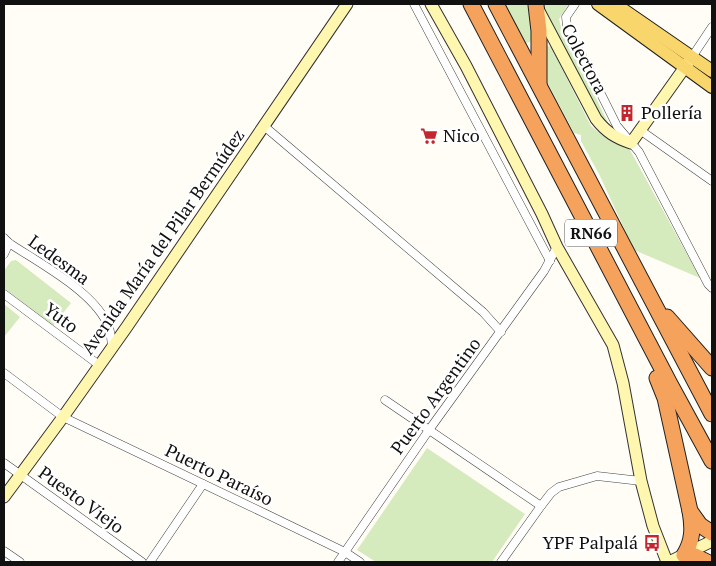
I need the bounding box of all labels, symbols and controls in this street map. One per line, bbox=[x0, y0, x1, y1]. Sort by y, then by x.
street label: Colectora bbox=[556, 19, 613, 98]
place label: Pollería bbox=[641, 100, 702, 124]
building icon: Pollería bbox=[617, 103, 637, 123]
place label: Nico bbox=[443, 123, 480, 147]
street label: Avenida María del Pilar Bermúdez bbox=[75, 124, 250, 359]
supermarket icon: Nico bbox=[419, 126, 439, 146]
road number: RN66 bbox=[565, 220, 617, 247]
street label: Ledesma bbox=[24, 229, 95, 290]
street label: Yuto bbox=[40, 296, 84, 338]
street label: Puerto Argentino bbox=[385, 332, 486, 459]
street label: Puerto Paraíso bbox=[162, 438, 277, 511]
street label: Puesto Viejo bbox=[34, 460, 129, 538]
place label: YPF Palpalá bbox=[543, 530, 638, 554]
bus stop icon: YPF Palpalá bbox=[642, 533, 662, 553]

